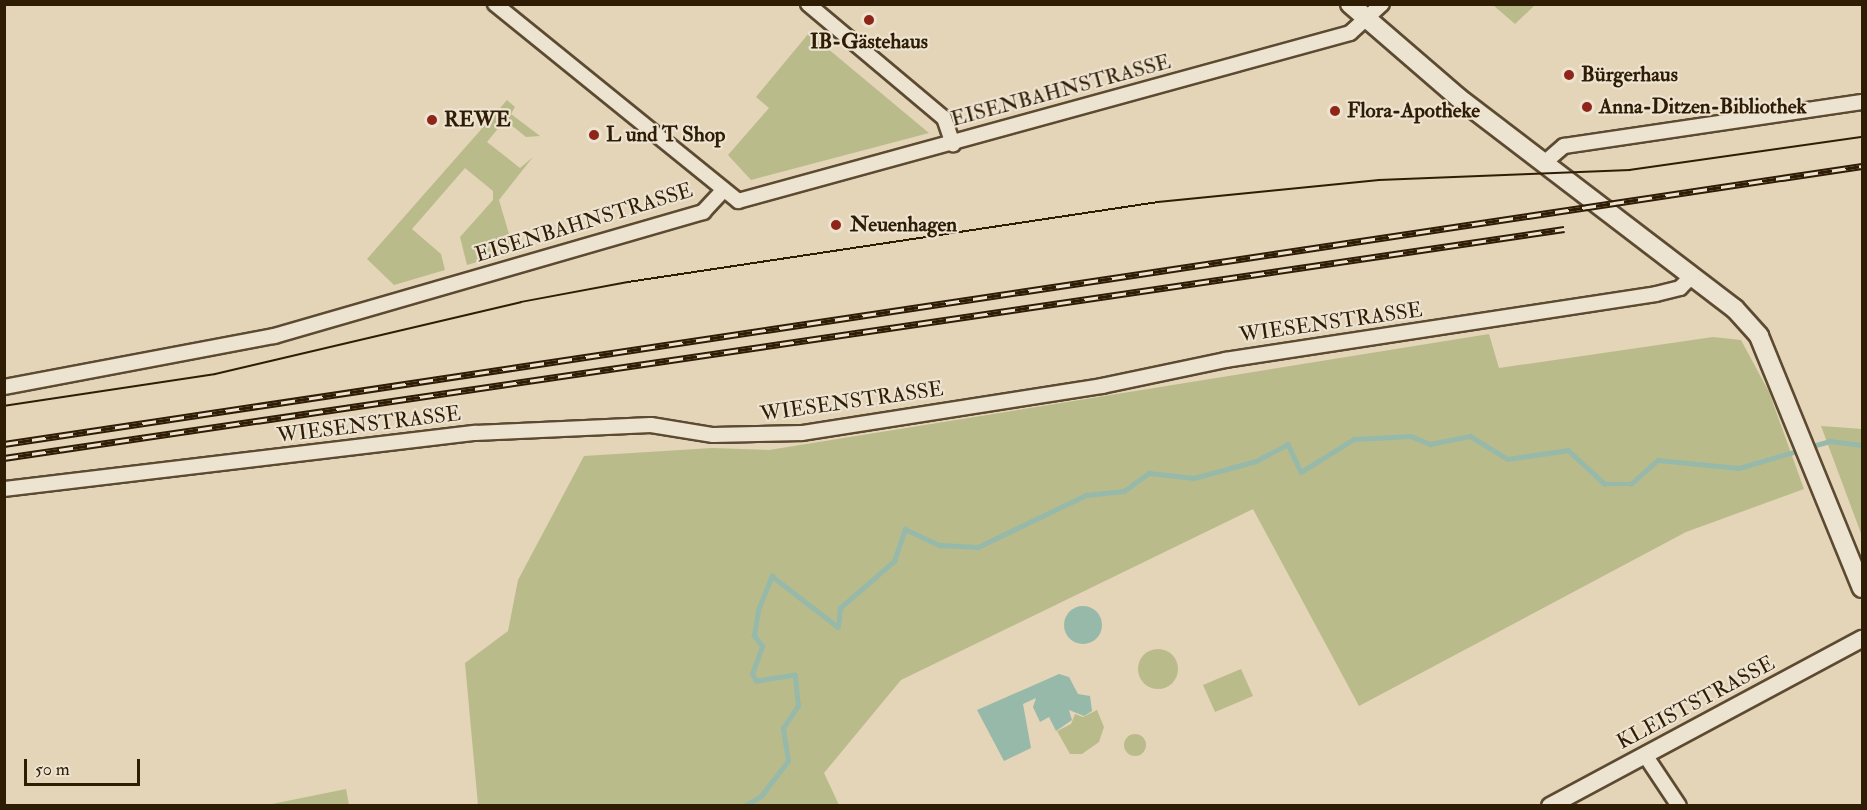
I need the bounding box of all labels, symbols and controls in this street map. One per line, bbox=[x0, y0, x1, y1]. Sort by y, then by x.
marker: IB-Gästehaus bbox=[862, 13, 876, 27]
place label: IB-Gästehaus bbox=[810, 29, 928, 55]
street label: EISENBAHNSTRASSE bbox=[948, 50, 1174, 132]
place label: Bürgerhaus bbox=[1581, 62, 1678, 88]
marker: Bürgerhaus bbox=[1562, 68, 1576, 82]
place label: Anna-Ditzen-Bibliothek bbox=[1599, 94, 1806, 120]
place label: Flora-Apotheke bbox=[1347, 98, 1480, 124]
marker: Anna-Ditzen-Bibliothek bbox=[1580, 100, 1594, 114]
marker: Flora-Apotheke bbox=[1328, 104, 1342, 118]
place label: REWE bbox=[444, 107, 511, 133]
marker: REWE bbox=[425, 113, 439, 127]
place label: L und T Shop bbox=[606, 122, 725, 148]
marker: L und T Shop bbox=[587, 128, 601, 142]
street label: EISENBAHNSTRASSE bbox=[472, 178, 696, 268]
place label: Neuenhagen bbox=[850, 212, 957, 238]
marker: Neuenhagen bbox=[827, 216, 845, 234]
street label: WIESENSTRASSE bbox=[1238, 298, 1424, 348]
street label: WIESENSTRASSE bbox=[759, 377, 945, 427]
street label: WIESENSTRASSE bbox=[276, 401, 462, 449]
street label: KLEISTSTRASSE bbox=[1613, 651, 1779, 755]
scale bar bbox=[27, 747, 142, 785]
text: 50 m bbox=[35, 758, 70, 781]

